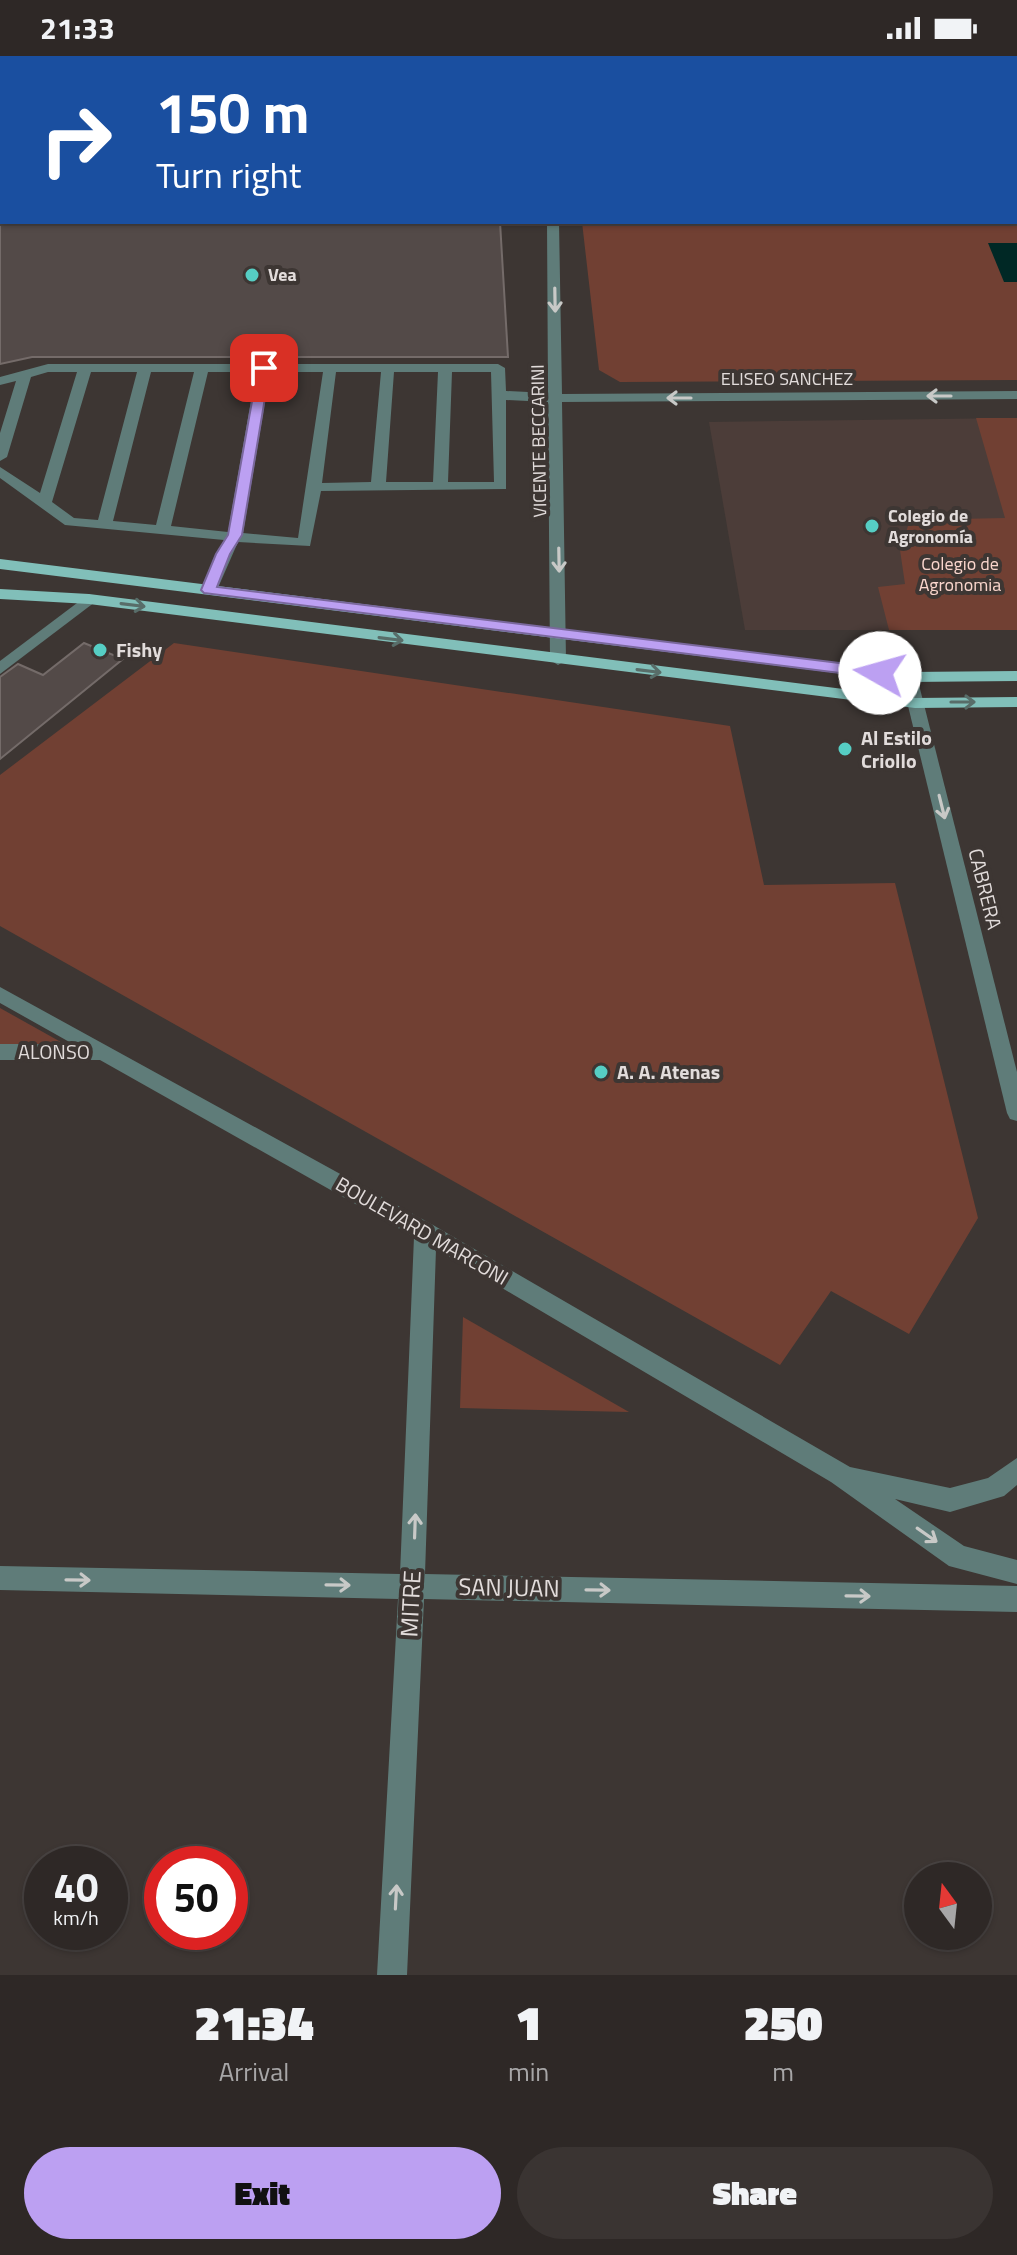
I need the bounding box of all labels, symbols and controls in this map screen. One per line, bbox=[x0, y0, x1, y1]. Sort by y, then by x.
text: 21:33 bbox=[40, 5, 115, 51]
text: 150 m bbox=[156, 70, 309, 155]
icon: right bbox=[24, 88, 128, 192]
text: Turn right bbox=[156, 147, 301, 202]
place label: Vea bbox=[268, 261, 297, 288]
marker: Vea bbox=[243, 266, 261, 284]
one-way arrow bbox=[547, 286, 563, 313]
pin bbox=[230, 334, 298, 402]
icon: arrive bbox=[242, 346, 286, 390]
street label: VICENTE BECCARINI bbox=[524, 364, 553, 518]
street label: ELISEO SANCHEZ bbox=[721, 365, 853, 392]
one-way arrow bbox=[926, 388, 953, 403]
one-way arrow bbox=[666, 390, 693, 405]
place label: Colegio de Agronomía bbox=[888, 502, 973, 550]
marker: Colegio de Agronomía bbox=[863, 517, 881, 535]
one-way arrow bbox=[551, 546, 566, 573]
park label: Colegio de Agronomia bbox=[919, 550, 1001, 598]
one-way arrow bbox=[120, 598, 146, 613]
one-way arrow bbox=[377, 631, 404, 646]
position arrow bbox=[838, 631, 922, 715]
place label: Fishy bbox=[116, 634, 162, 665]
marker: Fishy bbox=[91, 641, 109, 659]
one-way arrow bbox=[636, 664, 661, 679]
one-way arrow bbox=[949, 694, 976, 710]
place label: Al Estilo Criollo bbox=[861, 722, 932, 776]
marker: Al Estilo Criollo bbox=[836, 740, 854, 758]
one-way arrow bbox=[935, 793, 950, 819]
street label: CABRERA bbox=[960, 845, 1011, 933]
street label: ALONSO bbox=[18, 1036, 90, 1067]
place label: A. A. Atenas bbox=[617, 1056, 720, 1087]
marker: A. A. Atenas bbox=[592, 1063, 610, 1081]
street label: BOULEVARD MARCONI bbox=[330, 1168, 514, 1293]
one-way arrow bbox=[407, 1513, 422, 1540]
one-way arrow bbox=[915, 1527, 937, 1543]
street label: SAN JUAN bbox=[458, 1568, 560, 1606]
street label: MITRE bbox=[390, 1570, 430, 1638]
one-way arrow bbox=[64, 1572, 91, 1588]
one-way arrow bbox=[324, 1577, 351, 1593]
one-way arrow bbox=[584, 1583, 611, 1598]
one-way arrow bbox=[844, 1588, 871, 1603]
speed limit sign: 50 bbox=[144, 1846, 248, 1950]
text: 40 bbox=[54, 1857, 98, 1918]
north arrow bbox=[904, 1862, 992, 1950]
map controls bbox=[904, 1862, 992, 1950]
one-way arrow bbox=[389, 1884, 404, 1911]
text: km/h bbox=[53, 1902, 99, 1933]
text: 21:34 bbox=[194, 1986, 314, 2059]
text: 1 bbox=[515, 1986, 542, 2059]
text: 250 bbox=[744, 1986, 823, 2059]
text: Arrival bbox=[219, 2052, 289, 2091]
text: min bbox=[508, 2052, 549, 2091]
text: m bbox=[772, 2052, 794, 2091]
button: Exit bbox=[24, 2147, 501, 2239]
button: Share bbox=[517, 2147, 993, 2239]

